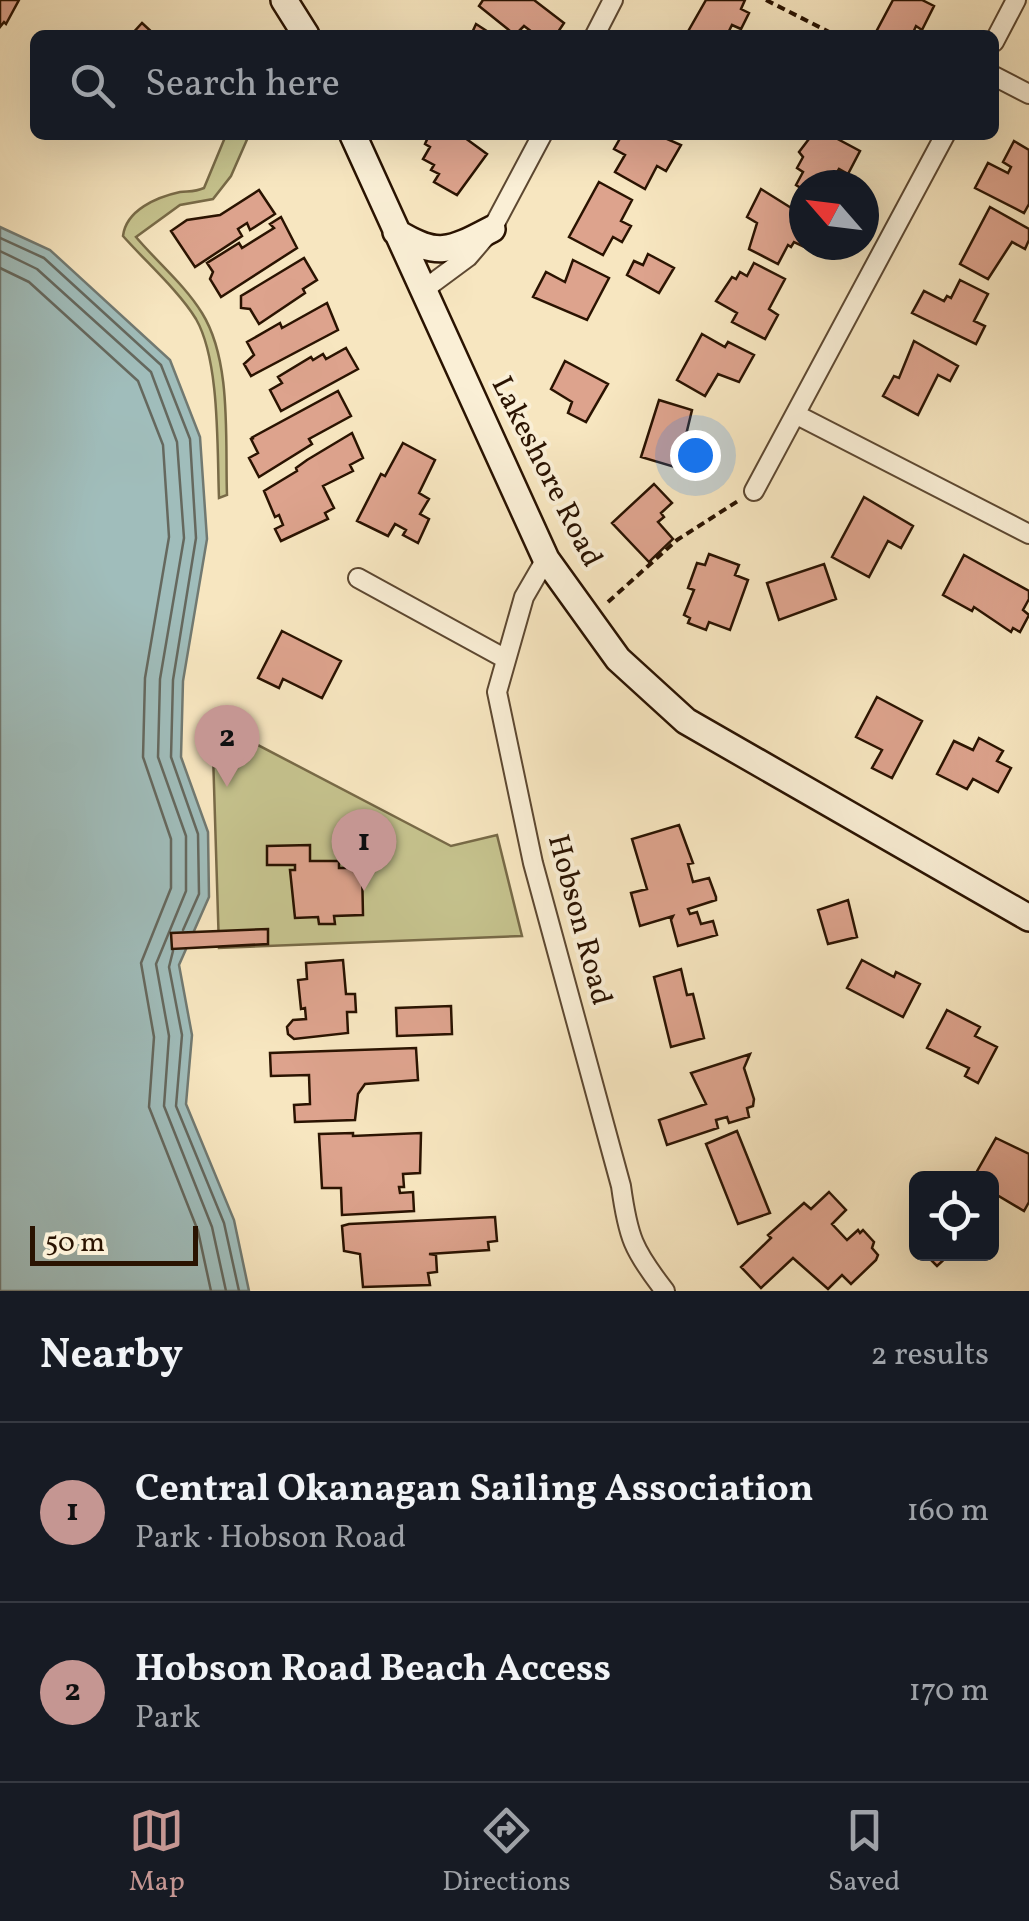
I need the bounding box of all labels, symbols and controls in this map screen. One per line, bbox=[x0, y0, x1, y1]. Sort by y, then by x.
search box bbox=[30, 30, 999, 140]
icon: search bbox=[65, 58, 120, 113]
text: Search here bbox=[145, 59, 340, 112]
north arrow bbox=[789, 170, 879, 260]
street label: Lakeshore Road bbox=[480, 369, 612, 575]
your location bbox=[670, 430, 721, 481]
pin: 2 bbox=[194, 704, 260, 787]
pin: 1 bbox=[332, 808, 396, 891]
street label: Hobson Road bbox=[536, 830, 622, 1010]
map controls bbox=[909, 1171, 999, 1261]
button: locate bbox=[909, 1171, 999, 1261]
scale bar bbox=[30, 1221, 198, 1266]
text: 50 m bbox=[45, 1224, 105, 1263]
text: Nearby bbox=[40, 1327, 183, 1386]
text: 2 results bbox=[871, 1334, 989, 1378]
text: Central Okanagan Sailing Association bbox=[135, 1464, 814, 1517]
text: 1 bbox=[66, 1490, 79, 1534]
text: 160 m bbox=[906, 1490, 989, 1534]
text: Park · Hobson Road bbox=[135, 1517, 406, 1561]
text: Hobson Road Beach Access bbox=[135, 1644, 611, 1697]
text: 2 bbox=[64, 1670, 81, 1714]
text: 170 m bbox=[908, 1670, 989, 1714]
text: Park bbox=[135, 1697, 200, 1741]
tab: Map bbox=[129, 1803, 185, 1902]
tab: Directions bbox=[442, 1803, 571, 1902]
tab: Saved bbox=[828, 1803, 900, 1902]

